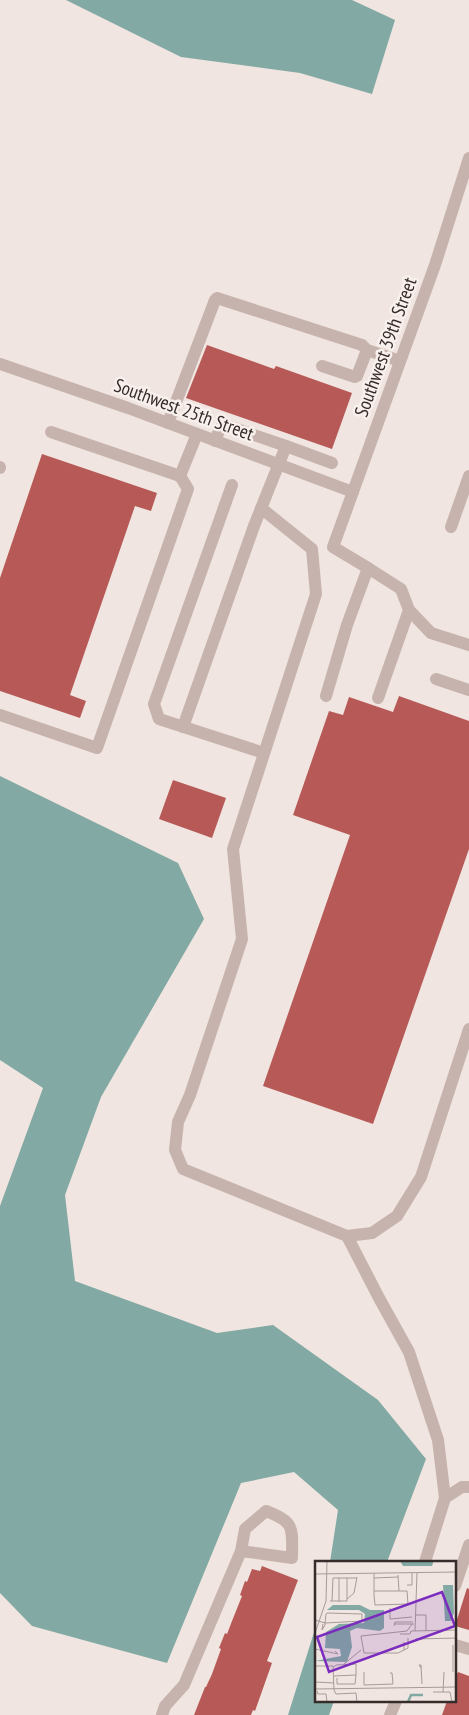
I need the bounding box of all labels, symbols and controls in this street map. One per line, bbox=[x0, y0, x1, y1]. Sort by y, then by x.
street label: Southwest 39th Street bbox=[349, 273, 422, 420]
street label: Southwest 25th Street bbox=[111, 373, 258, 446]
inset map bbox=[315, 1561, 456, 1702]

